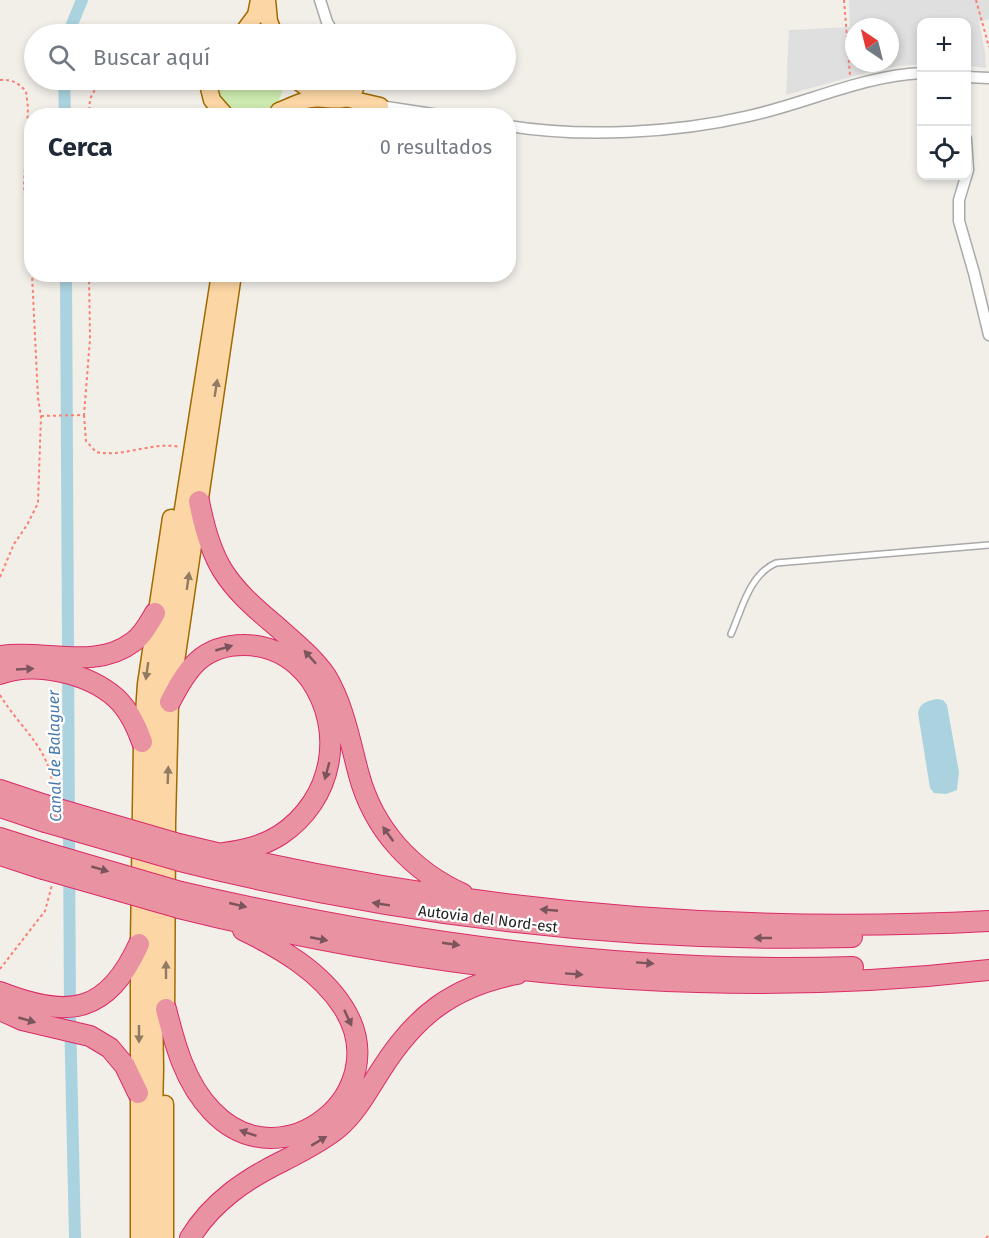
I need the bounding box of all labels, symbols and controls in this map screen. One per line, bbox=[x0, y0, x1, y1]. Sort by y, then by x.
north arrow bbox=[845, 18, 899, 72]
map controls bbox=[917, 18, 971, 180]
button: + bbox=[917, 18, 971, 72]
search box bbox=[24, 24, 516, 90]
icon: search bbox=[45, 41, 78, 74]
text: Buscar aquí bbox=[93, 44, 210, 71]
button: − bbox=[917, 72, 971, 126]
button: locate bbox=[917, 126, 971, 180]
text: Cerca bbox=[48, 132, 113, 163]
text: 0 resultados bbox=[380, 135, 492, 159]
one-way arrow bbox=[212, 378, 221, 397]
one-way arrow bbox=[183, 571, 192, 590]
one-way arrow bbox=[215, 643, 233, 652]
one-way arrow bbox=[304, 650, 317, 665]
one-way arrow bbox=[143, 661, 152, 680]
one-way arrow bbox=[15, 665, 34, 674]
water label: Canal de Balaguer bbox=[44, 689, 65, 822]
one-way arrow bbox=[321, 762, 331, 780]
one-way arrow bbox=[164, 765, 173, 784]
one-way arrow bbox=[382, 826, 394, 841]
one-way arrow bbox=[91, 865, 109, 874]
one-way arrow bbox=[371, 899, 390, 908]
one-way arrow bbox=[229, 901, 248, 910]
street label: Autovia del Nord-est bbox=[417, 902, 559, 937]
one-way arrow bbox=[540, 905, 559, 915]
one-way arrow bbox=[753, 933, 772, 943]
one-way arrow bbox=[309, 935, 328, 944]
one-way arrow bbox=[441, 939, 460, 948]
one-way arrow bbox=[635, 958, 654, 968]
one-way arrow bbox=[161, 960, 171, 979]
one-way arrow bbox=[565, 969, 584, 979]
one-way arrow bbox=[344, 1009, 353, 1026]
one-way arrow bbox=[18, 1016, 36, 1025]
one-way arrow bbox=[134, 1024, 144, 1043]
one-way arrow bbox=[239, 1127, 257, 1137]
one-way arrow bbox=[311, 1136, 327, 1147]

